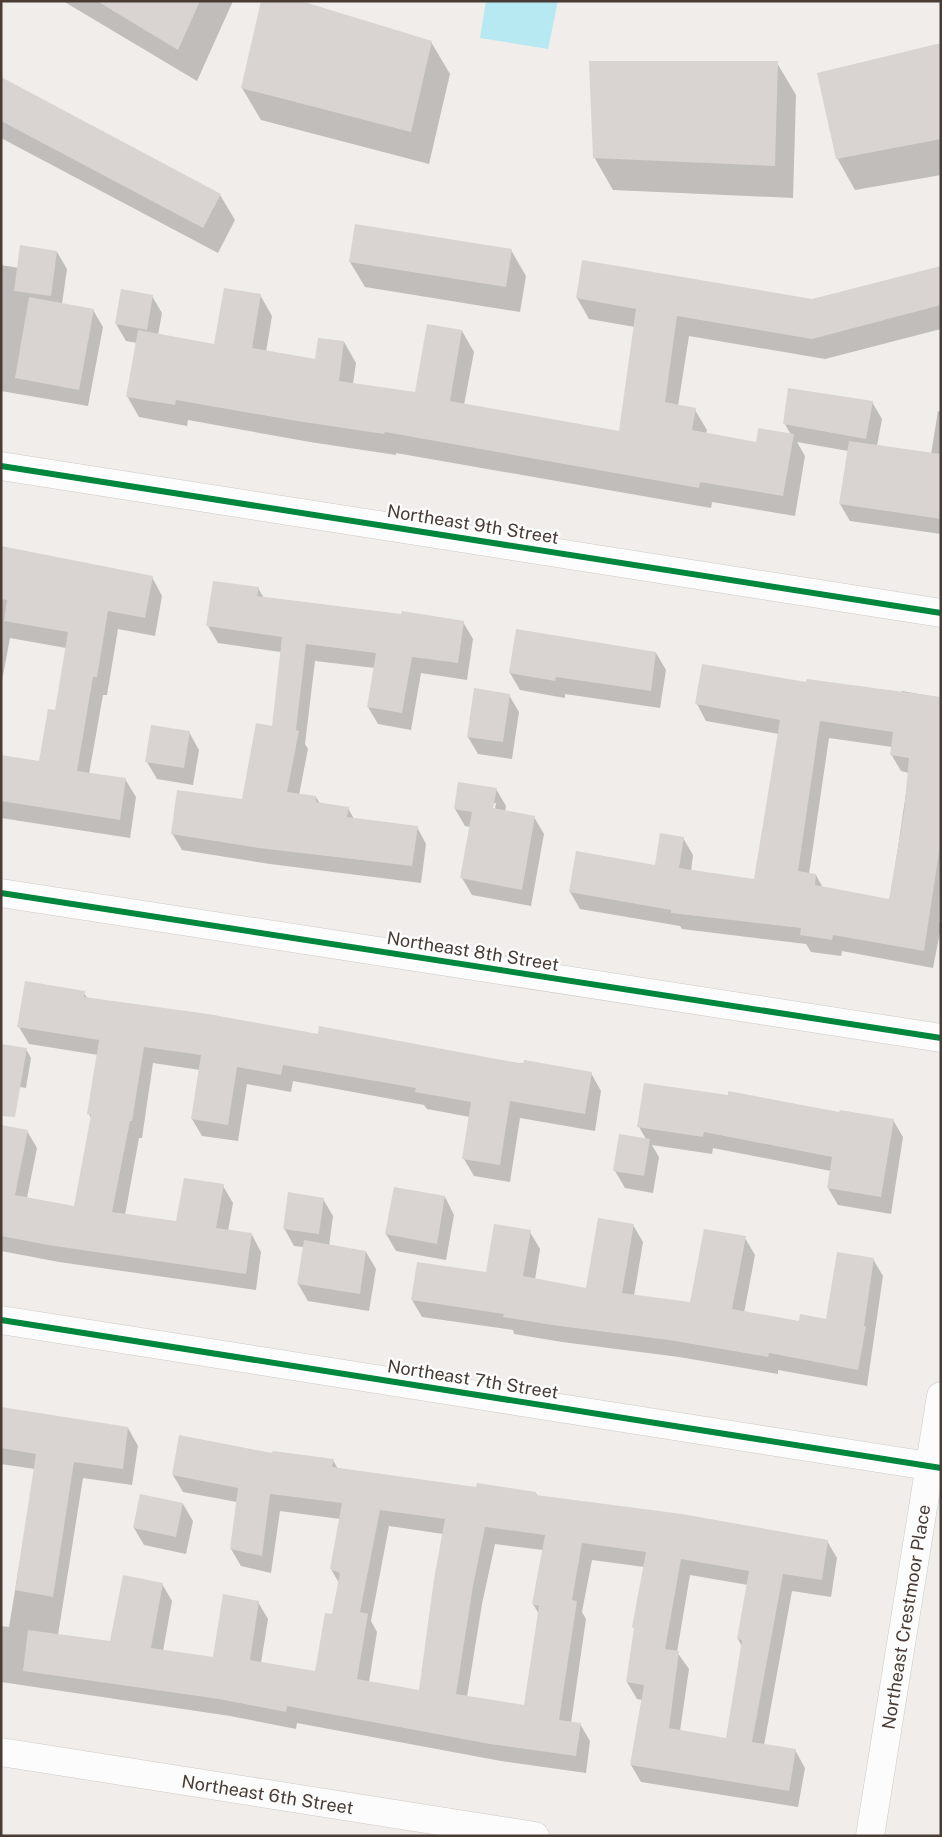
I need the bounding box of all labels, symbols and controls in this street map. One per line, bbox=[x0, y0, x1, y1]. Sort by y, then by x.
street label: Northeast 9th Street bbox=[386, 500, 560, 548]
street label: Northeast 8th Street bbox=[385, 927, 561, 975]
street label: Northeast 7th Street bbox=[386, 1355, 560, 1403]
street label: Northeast Crestmoor Place bbox=[877, 1503, 934, 1731]
street label: Northeast 6th Street bbox=[180, 1770, 355, 1818]

